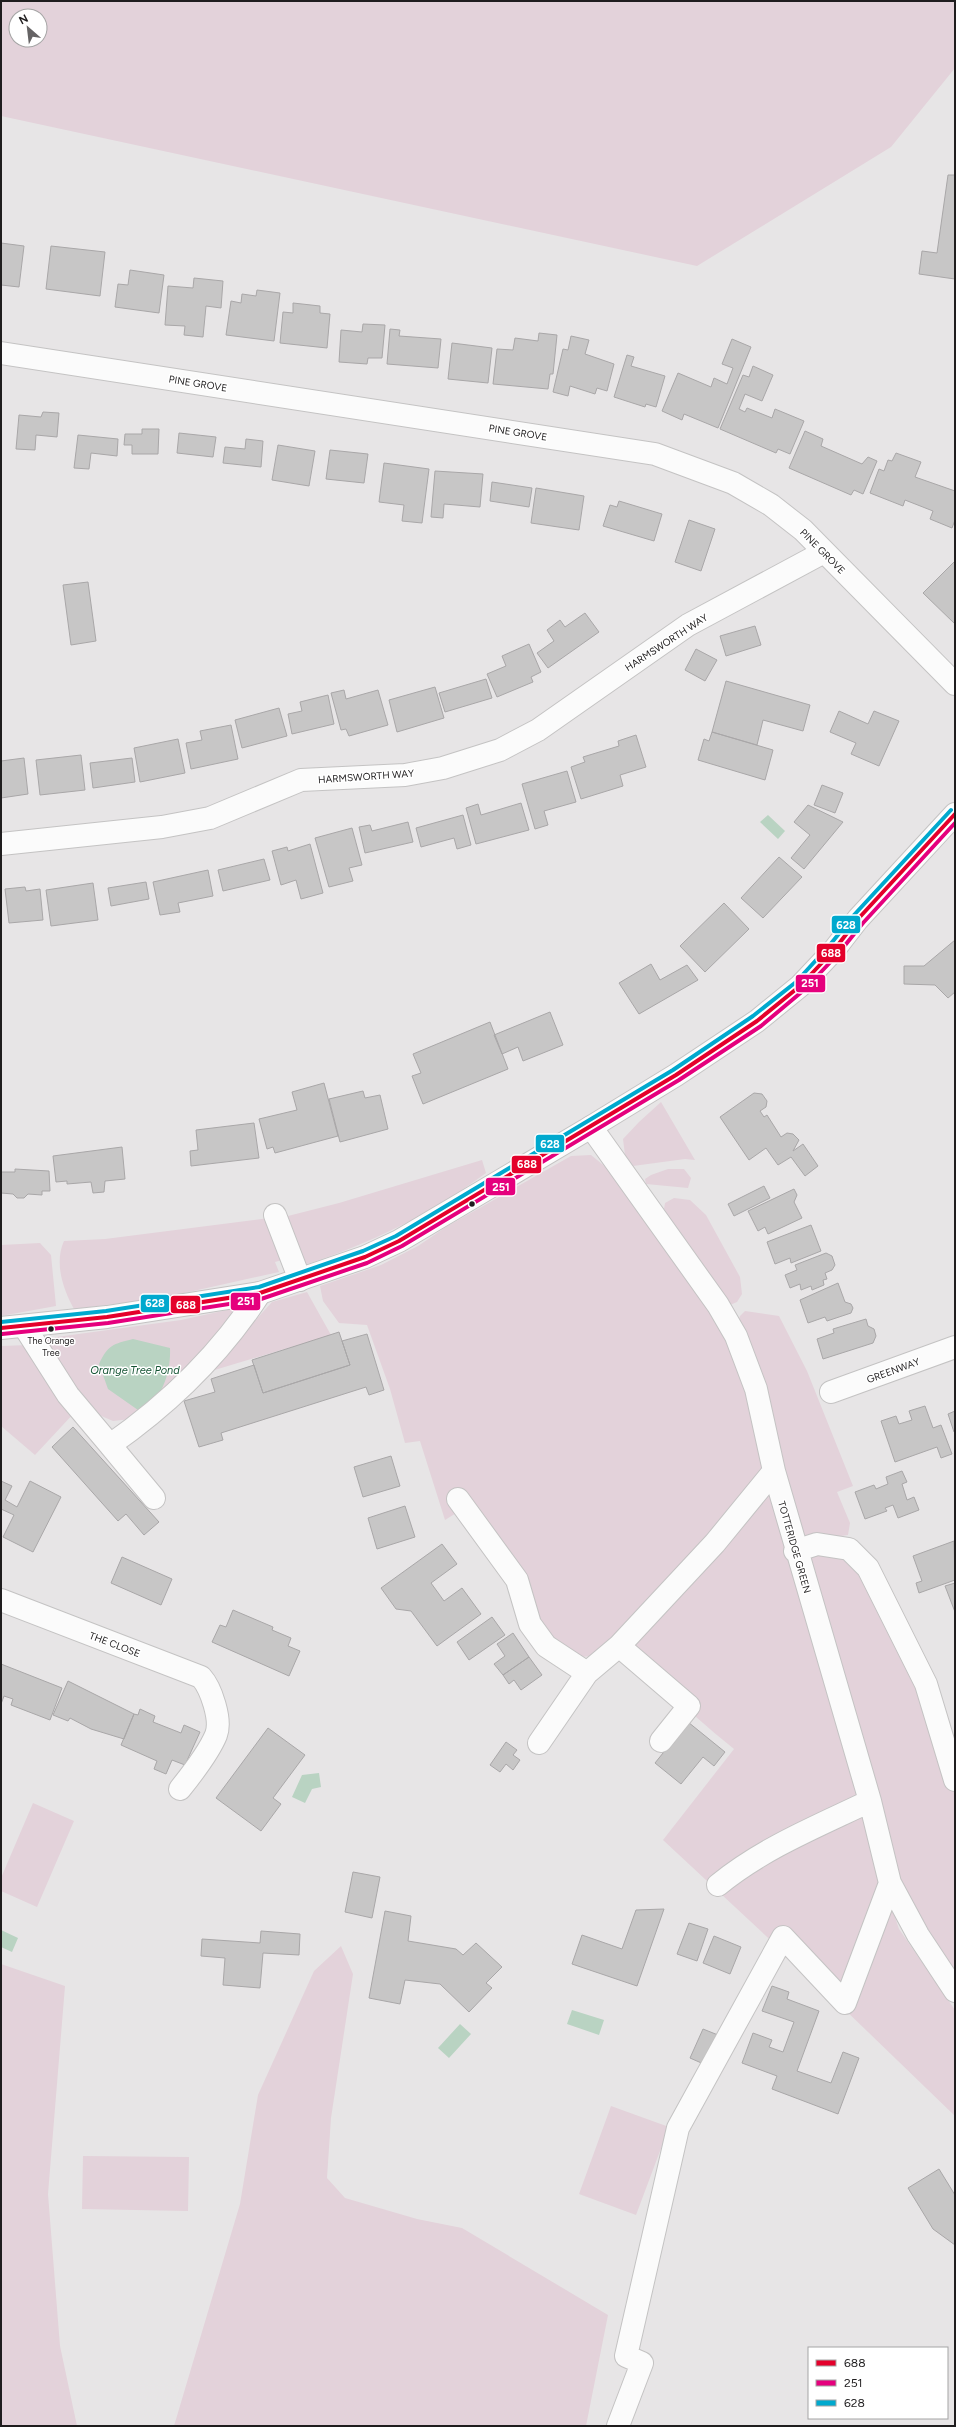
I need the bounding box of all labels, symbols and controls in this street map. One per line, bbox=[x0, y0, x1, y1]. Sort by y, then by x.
north arrow bbox=[8, 8, 48, 48]
text: N bbox=[17, 12, 30, 27]
street label: PINE GROVE bbox=[168, 372, 228, 395]
street label: PINE GROVE bbox=[488, 421, 548, 444]
street label: PINE GROVE bbox=[797, 526, 848, 577]
street label: HARMSWORTH WAY bbox=[622, 611, 710, 674]
street label: HARMSWORTH WAY bbox=[318, 767, 414, 786]
line badge: 628 bbox=[831, 915, 861, 934]
text: 628 bbox=[836, 919, 856, 932]
line badge: 688 bbox=[816, 943, 846, 963]
text: 688 bbox=[821, 947, 841, 960]
line badge: 251 bbox=[795, 974, 826, 993]
text: 251 bbox=[801, 977, 819, 990]
line badge: 628 bbox=[535, 1134, 565, 1153]
text: 628 bbox=[540, 1138, 560, 1151]
line badge: 688 bbox=[511, 1155, 542, 1174]
text: 688 bbox=[517, 1158, 537, 1171]
line badge: 251 bbox=[485, 1177, 516, 1196]
text: 251 bbox=[492, 1181, 510, 1194]
unlabelled marker bbox=[467, 1199, 477, 1209]
line badge: 251 bbox=[230, 1292, 261, 1311]
line badge: 628 bbox=[140, 1294, 170, 1313]
line badge: 688 bbox=[170, 1295, 201, 1314]
text: 251 bbox=[237, 1295, 255, 1308]
text: 628 bbox=[145, 1297, 165, 1310]
text: 688 bbox=[176, 1299, 196, 1312]
marker: The Orange Tree bbox=[46, 1324, 56, 1334]
place label: The Orange Tree bbox=[28, 1335, 75, 1358]
street label: GREENWAY bbox=[865, 1355, 921, 1386]
water label: Orange Tree Pond bbox=[90, 1364, 180, 1377]
street label: TOTTERIDGE GREEN bbox=[775, 1499, 814, 1595]
street label: THE CLOSE bbox=[88, 1629, 142, 1660]
legend bbox=[808, 2347, 948, 2419]
text: 688 bbox=[844, 2356, 866, 2370]
text: 251 bbox=[844, 2376, 863, 2390]
text: 628 bbox=[844, 2396, 865, 2410]

